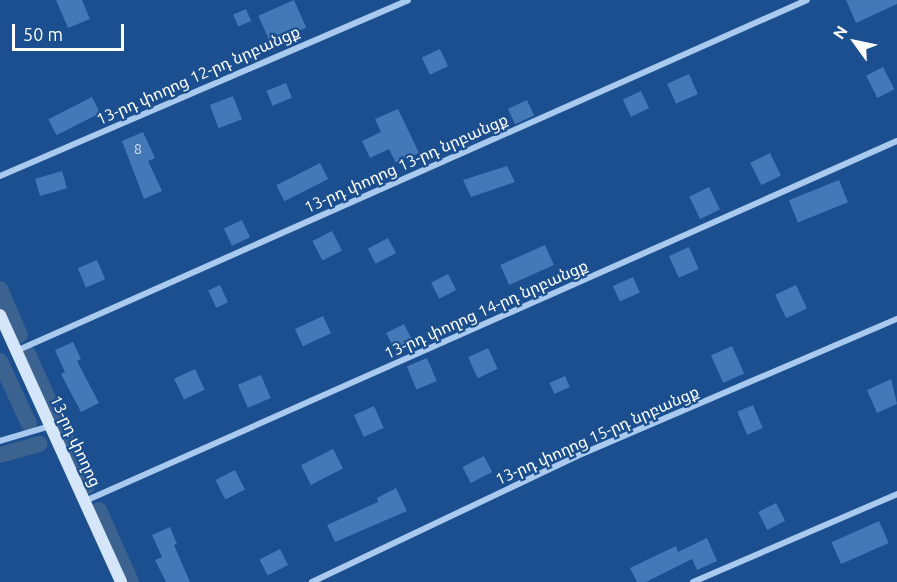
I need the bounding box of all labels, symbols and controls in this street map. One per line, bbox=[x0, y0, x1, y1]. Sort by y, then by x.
scale bar bbox=[15, 12, 128, 50]
north arrow bbox=[825, 12, 885, 72]
street label: 13-րդ փողոց 12-րդ նրբանցք bbox=[93, 21, 303, 129]
text: N bbox=[829, 22, 851, 42]
text: 50 m bbox=[23, 24, 63, 44]
street label: 13-րդ փողոց 13-րդ նրբանցք bbox=[301, 109, 511, 217]
house number: 8 bbox=[134, 141, 142, 157]
street label: 13-րդ փողոց 14-րդ նրբանցք bbox=[381, 255, 591, 363]
street label: 13-րդ փողոց 15-րդ նրբանցք bbox=[492, 381, 702, 489]
street label: 13-րդ փողոց bbox=[46, 392, 106, 490]

